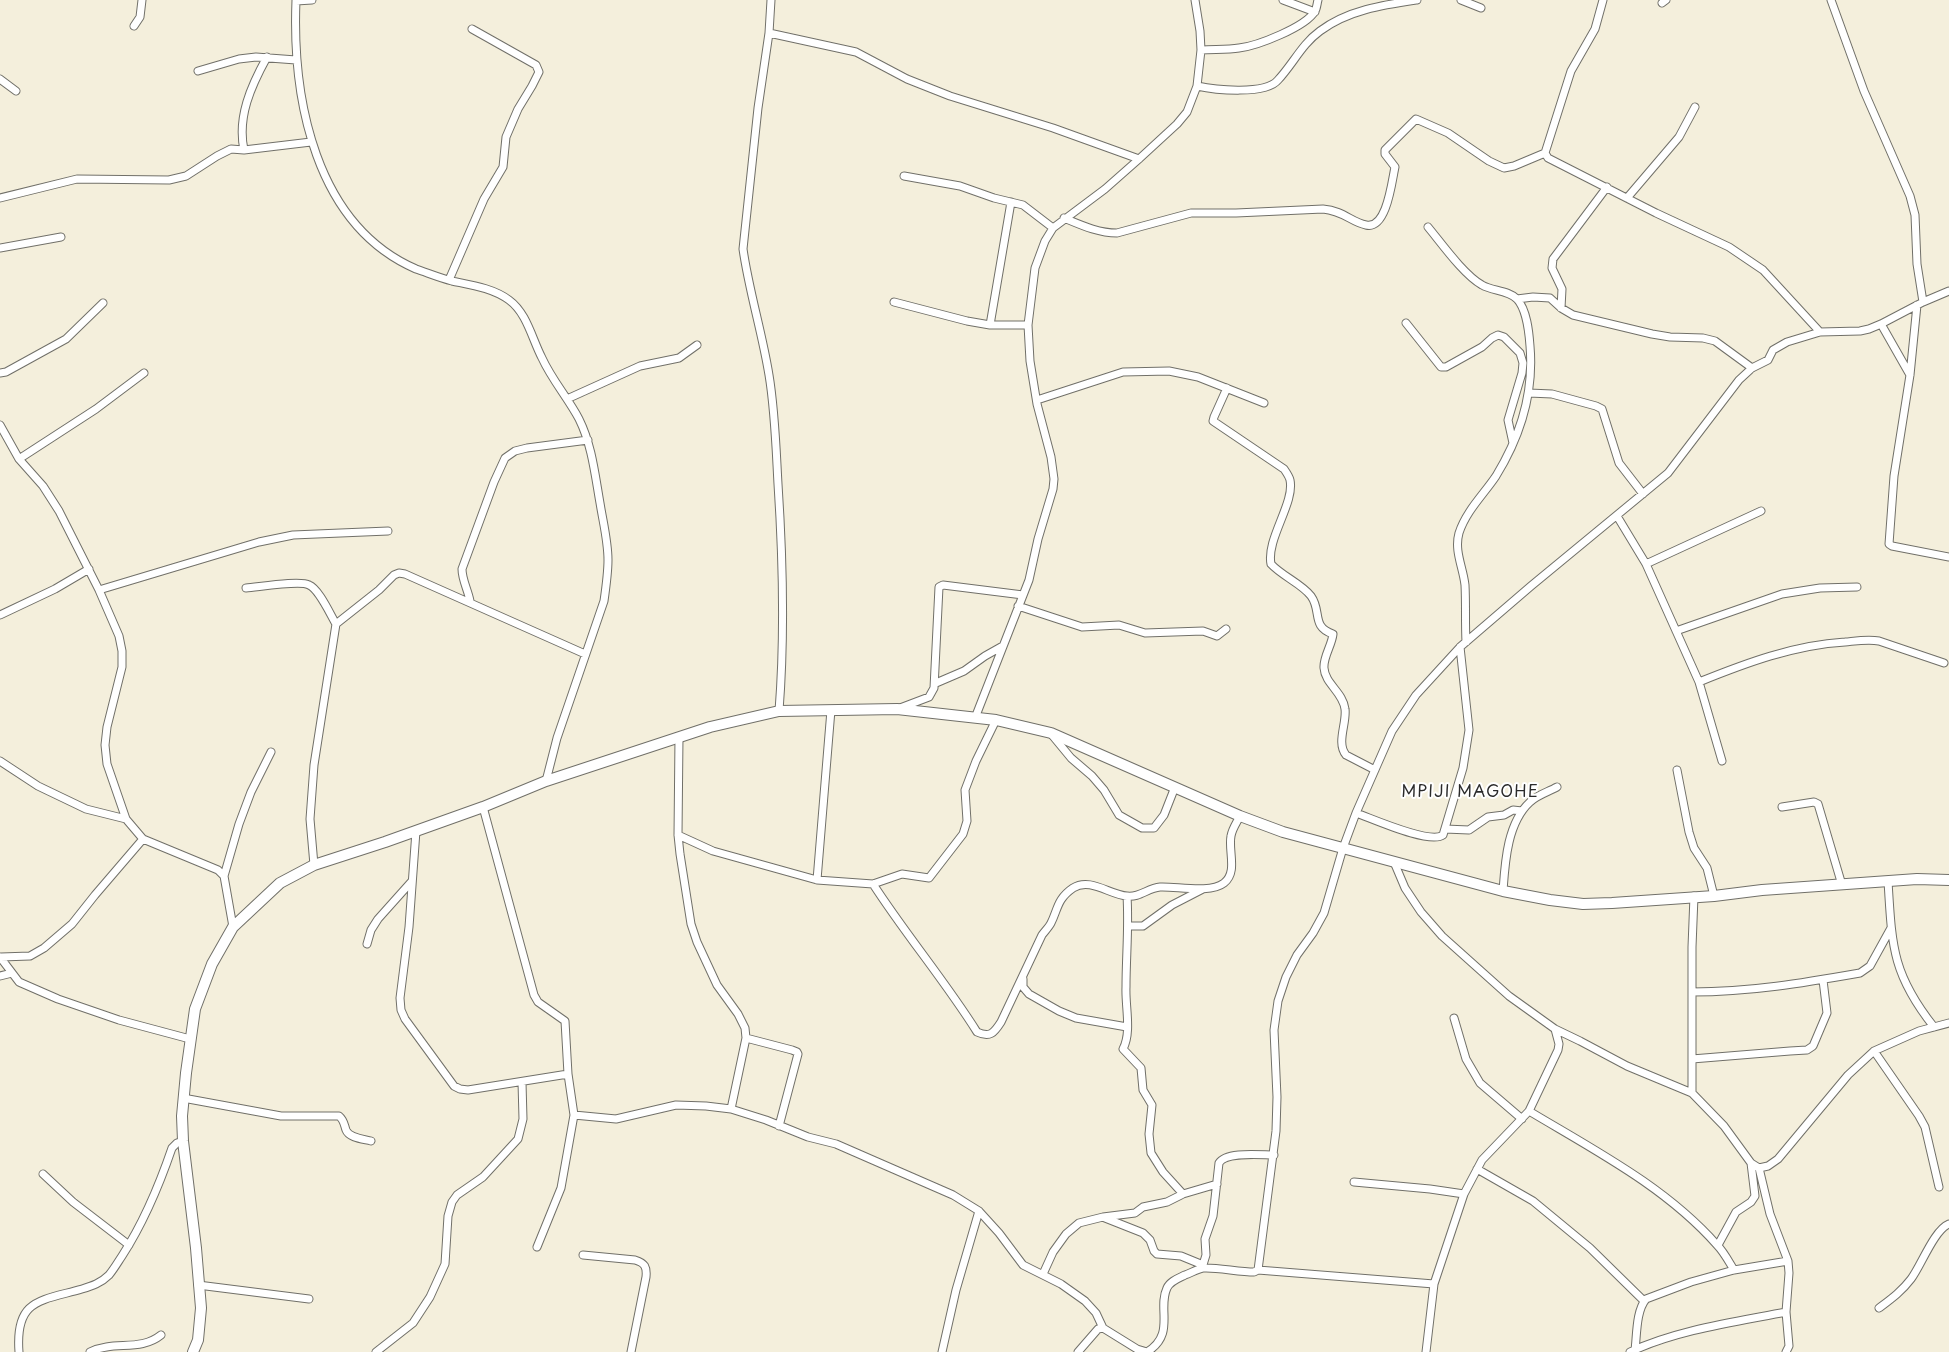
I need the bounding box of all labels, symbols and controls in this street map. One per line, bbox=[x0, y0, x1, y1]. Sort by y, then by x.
district label: MPIJI MAGOHE bbox=[1400, 783, 1540, 803]

